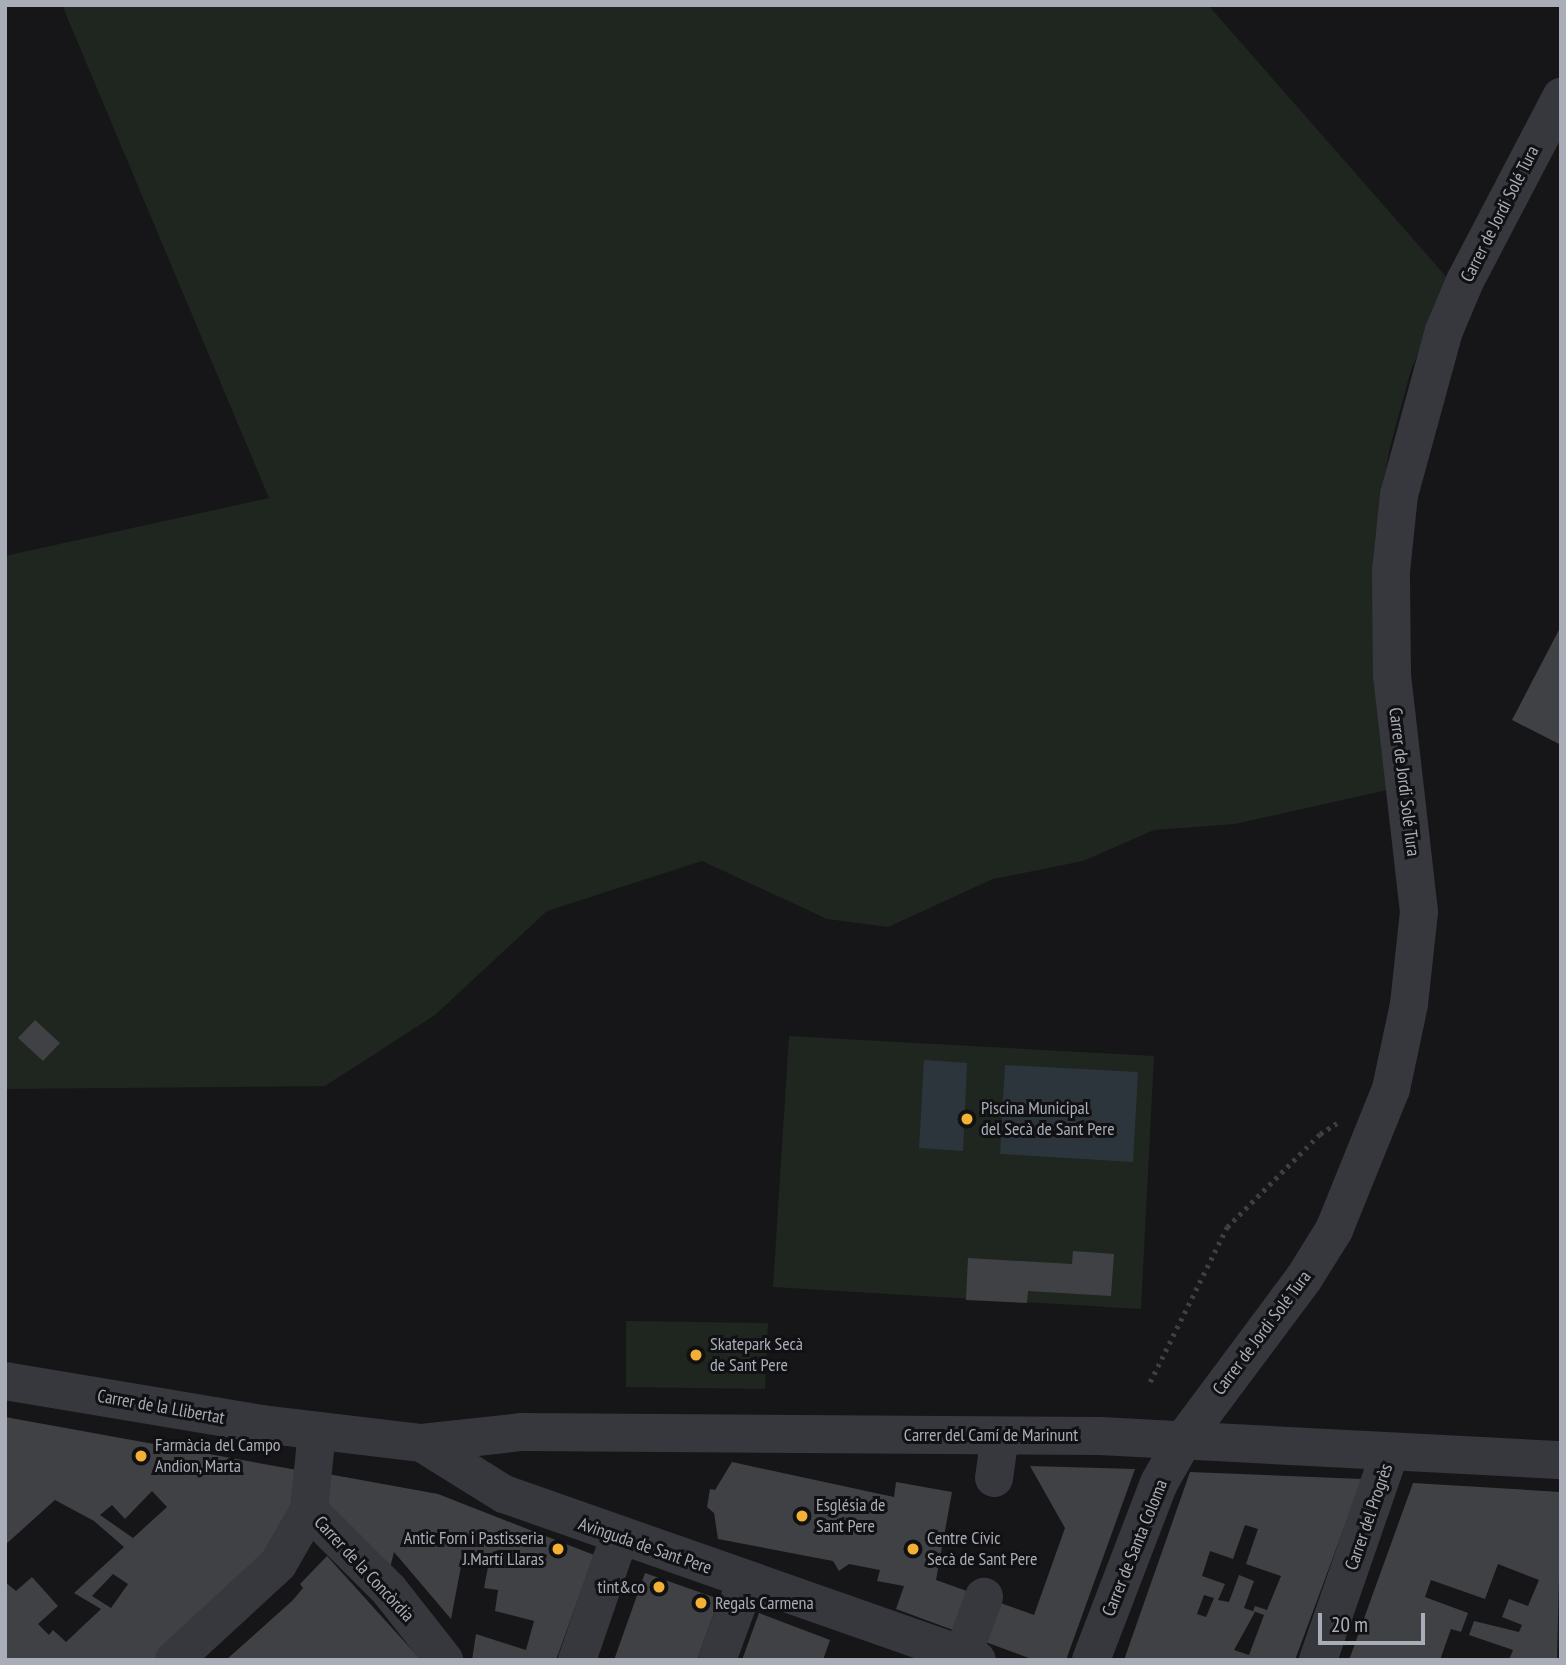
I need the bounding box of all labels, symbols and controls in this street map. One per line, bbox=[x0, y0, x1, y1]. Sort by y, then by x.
street label: Carrer de Jordi Solé Tura bbox=[1456, 142, 1544, 286]
street label: Carrer de Jordi Solé Tura bbox=[1384, 706, 1424, 858]
place label: Piscina Municipal del Secà de Sant Pere bbox=[981, 1098, 1115, 1140]
marker: Piscina Municipal del Secà de Sant Pere bbox=[959, 1111, 975, 1127]
street label: Carrer de Jordi Solé Tura bbox=[1208, 1267, 1316, 1399]
place label: Skatepark Secà de Sant Pere bbox=[710, 1334, 803, 1376]
marker: Skatepark Secà de Sant Pere bbox=[688, 1347, 704, 1363]
street label: Carrer de la Llibertat bbox=[96, 1385, 226, 1429]
street label: Carrer del Camí de Marinunt bbox=[904, 1424, 1078, 1446]
place label: Farmàcia del Campo Andion, Marta bbox=[155, 1435, 281, 1478]
marker: Farmàcia del Campo Andion, Marta bbox=[133, 1448, 149, 1464]
street label: Carrer del Progrès bbox=[1341, 1461, 1397, 1573]
street label: Carrer de Santa Coloma bbox=[1098, 1477, 1172, 1619]
place label: Església de Sant Pere bbox=[816, 1495, 885, 1538]
marker: Església de Sant Pere bbox=[794, 1508, 810, 1524]
street label: Carrer de la Concòrdia bbox=[310, 1512, 418, 1626]
street label: Avinguda de Sant Pere bbox=[576, 1513, 714, 1579]
place label: Antic Forn i Pastisseria J.Martí Llaras bbox=[404, 1528, 544, 1570]
place label: Centre Cívic Secà de Sant Pere bbox=[927, 1528, 1037, 1570]
marker: Antic Forn i Pastisseria J.Martí Llaras bbox=[550, 1541, 566, 1557]
marker: Centre Cívic Secà de Sant Pere bbox=[905, 1541, 921, 1557]
place label: tint&co bbox=[598, 1576, 645, 1598]
marker: tint&co bbox=[651, 1579, 667, 1595]
place label: Regals Carmena bbox=[715, 1592, 814, 1614]
marker: Regals Carmena bbox=[693, 1595, 709, 1611]
scale bar bbox=[1321, 1598, 1428, 1642]
text: 20 m bbox=[1331, 1611, 1368, 1638]

